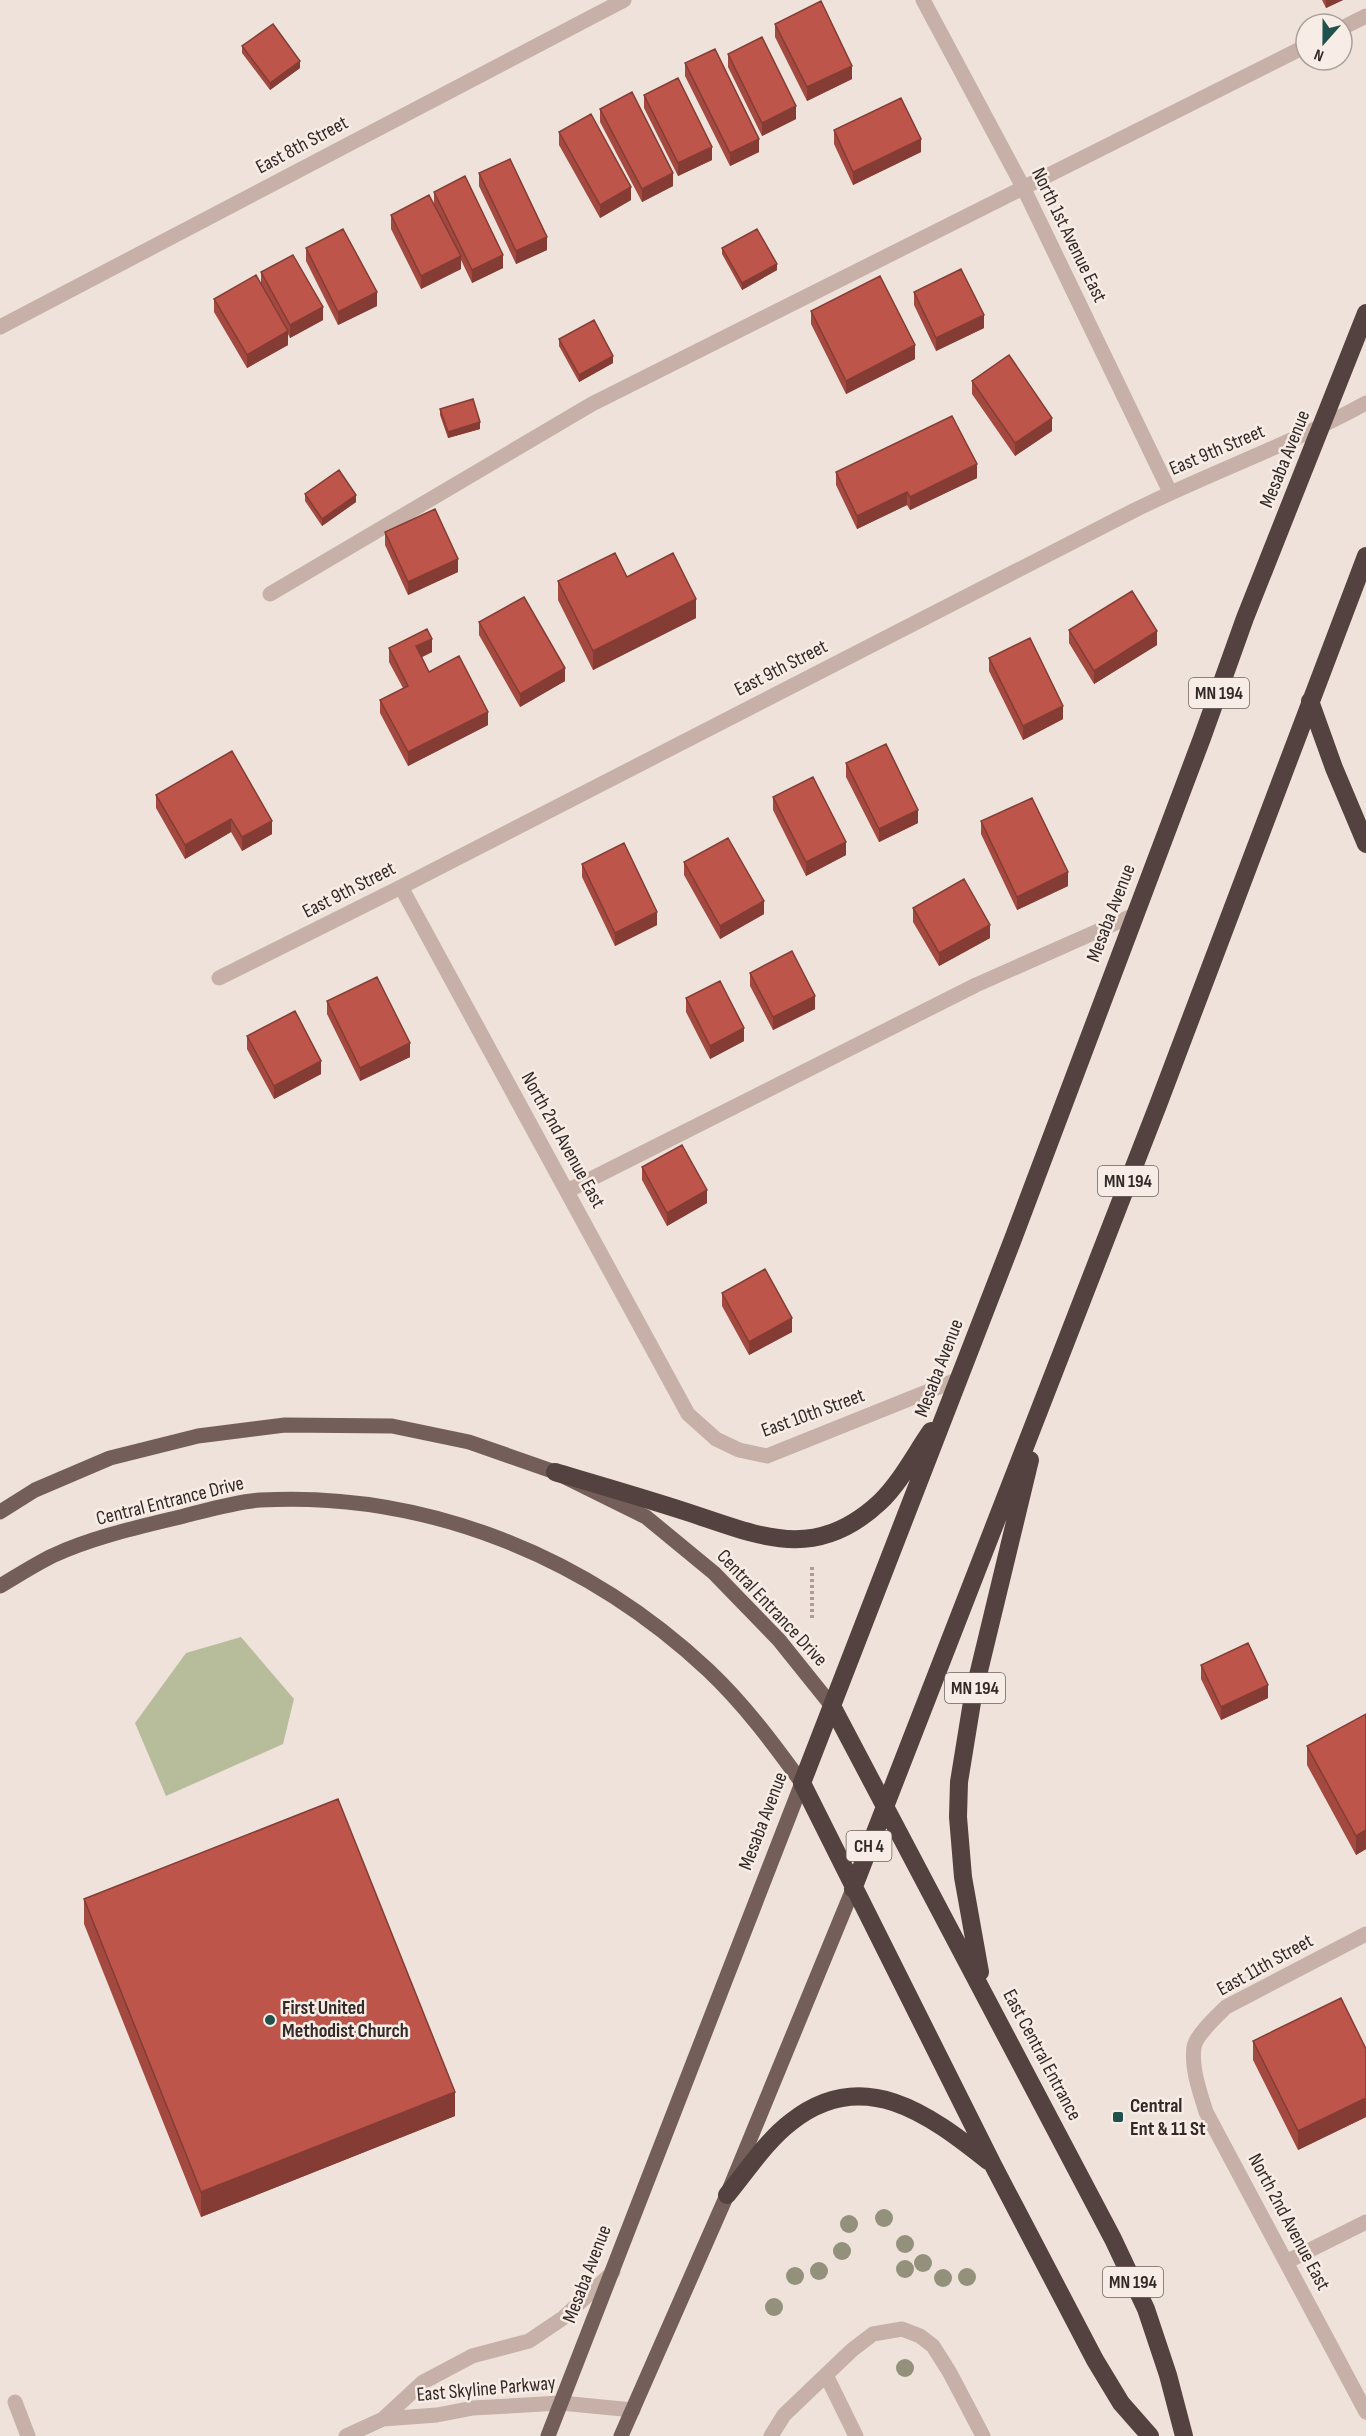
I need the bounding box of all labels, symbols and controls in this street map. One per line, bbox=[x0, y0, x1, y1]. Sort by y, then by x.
north arrow bbox=[1294, 12, 1354, 72]
text: N bbox=[1312, 44, 1327, 65]
street label: East 8th Street bbox=[252, 111, 352, 179]
street label: North 1st Avenue East bbox=[1026, 164, 1112, 306]
street label: Mesaba Avenue bbox=[1255, 407, 1315, 511]
street label: East 9th Street bbox=[1166, 419, 1268, 481]
street label: East 9th Street bbox=[730, 634, 832, 702]
road number: MN 194 bbox=[1189, 678, 1249, 708]
street label: East 9th Street bbox=[298, 856, 400, 924]
street label: Mesaba Avenue bbox=[1081, 861, 1141, 965]
street label: North 2nd Avenue East bbox=[516, 1068, 610, 1212]
road number: MN 194 bbox=[1098, 1166, 1158, 1196]
street label: Mesaba Avenue bbox=[909, 1316, 969, 1420]
street label: East 10th Street bbox=[758, 1383, 868, 1443]
street label: Central Entrance Drive bbox=[94, 1471, 246, 1531]
street label: Central Entrance Drive bbox=[712, 1545, 832, 1671]
road number: MN 194 bbox=[945, 1673, 1005, 1703]
street label: Mesaba Avenue bbox=[733, 1769, 793, 1873]
road number: CH 4 bbox=[846, 1831, 892, 1861]
street label: East 11th Street bbox=[1213, 1929, 1317, 2001]
street label: East Central Entrance bbox=[997, 1985, 1087, 2125]
place label: First United Methodist Church bbox=[282, 1996, 409, 2043]
marker: First United Methodist Church bbox=[263, 2013, 277, 2027]
place label: Central Ent & 11 St bbox=[1130, 2094, 1206, 2141]
marker: Central Ent & 11 St bbox=[1111, 2110, 1125, 2124]
street label: North 2nd Avenue East bbox=[1243, 2149, 1335, 2295]
street label: Mesaba Avenue bbox=[557, 2222, 617, 2326]
road number: MN 194 bbox=[1103, 2267, 1163, 2297]
street label: East Skyline Parkway bbox=[416, 2371, 557, 2407]

